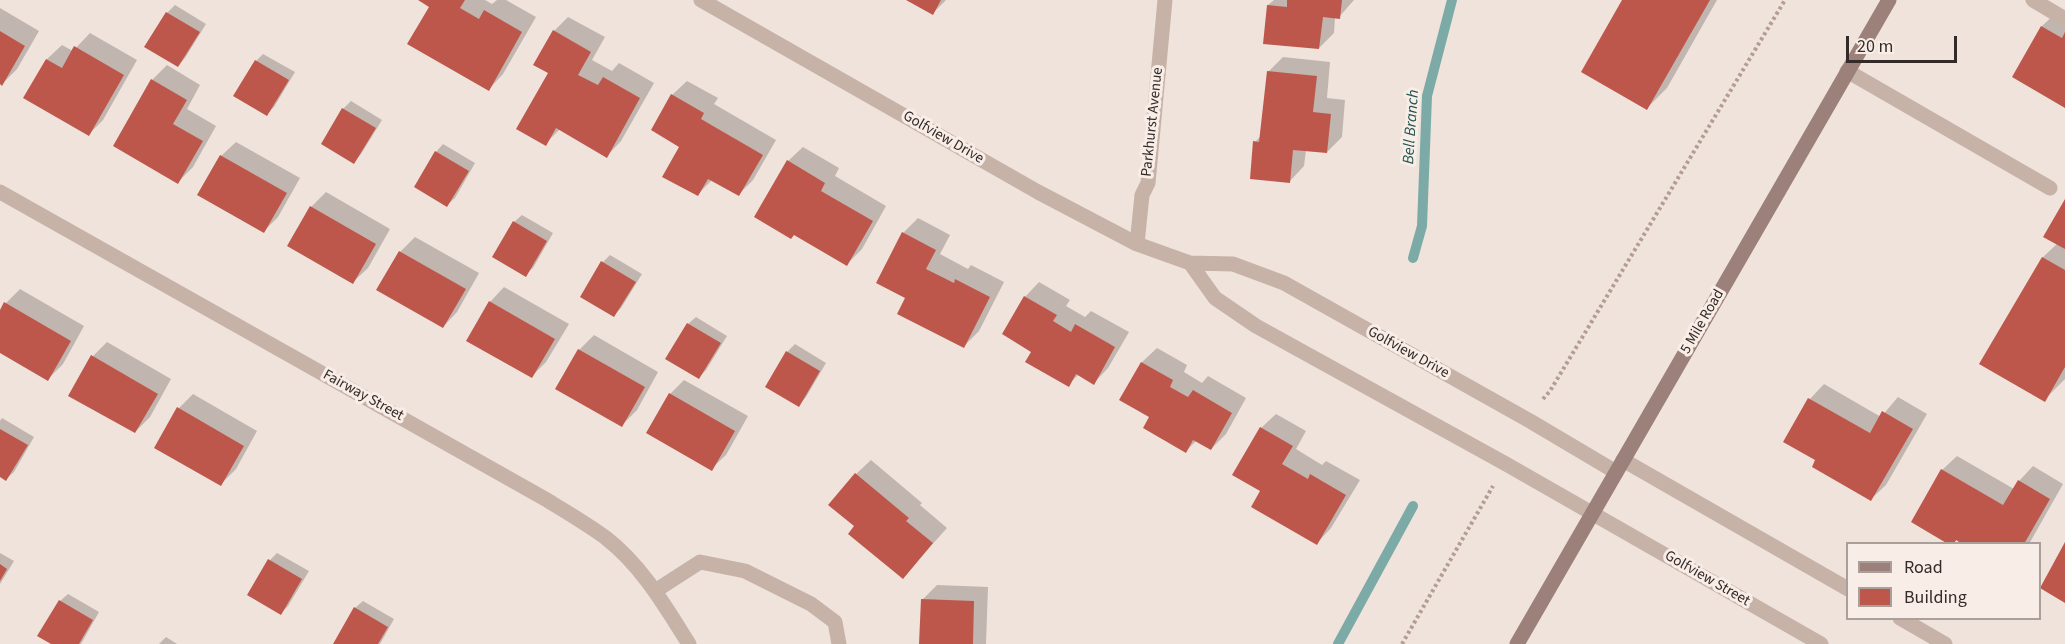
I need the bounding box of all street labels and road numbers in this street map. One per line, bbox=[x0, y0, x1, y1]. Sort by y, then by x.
street label: Parkhurst Avenue bbox=[1138, 66, 1168, 178]
street label: Golfview Drive bbox=[899, 108, 987, 168]
street label: 5 Mile Road bbox=[1677, 287, 1729, 357]
street label: Golfview Drive bbox=[1364, 323, 1452, 383]
street label: Fairway Street bbox=[320, 366, 406, 426]
street label: Golfview Street bbox=[1661, 547, 1753, 611]

